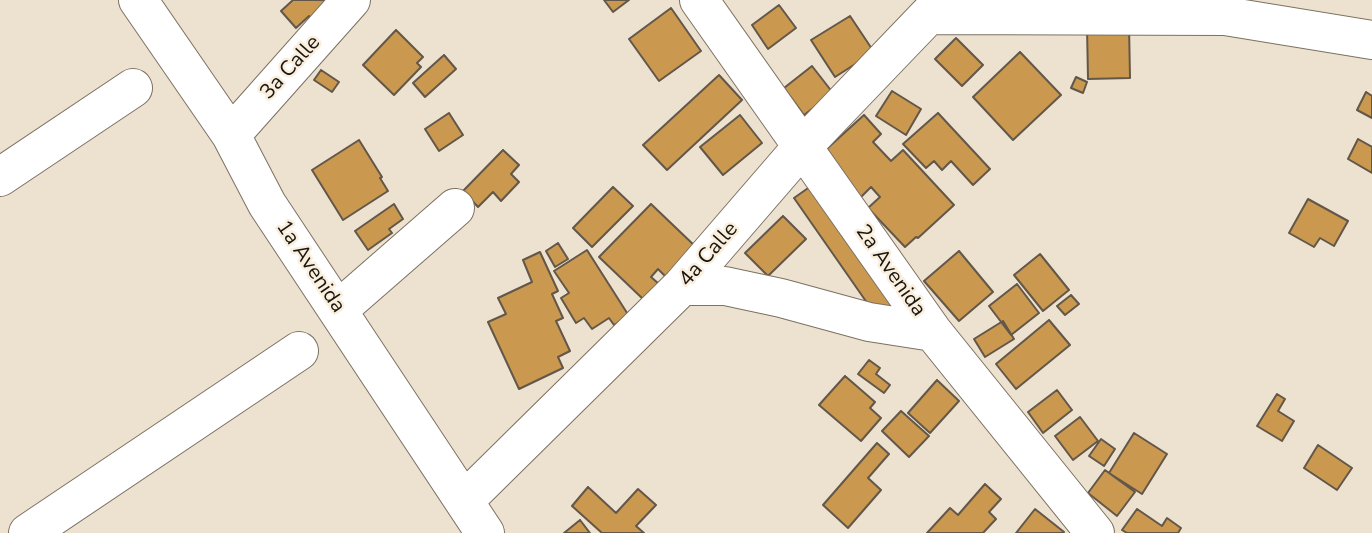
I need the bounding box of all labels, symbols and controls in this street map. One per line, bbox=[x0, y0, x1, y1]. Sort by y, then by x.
street label: 3a Calle bbox=[256, 31, 326, 105]
street label: 1a Avenida bbox=[270, 216, 350, 318]
street label: 4a Calle bbox=[674, 217, 744, 293]
street label: 2a Avenida bbox=[849, 220, 931, 322]

